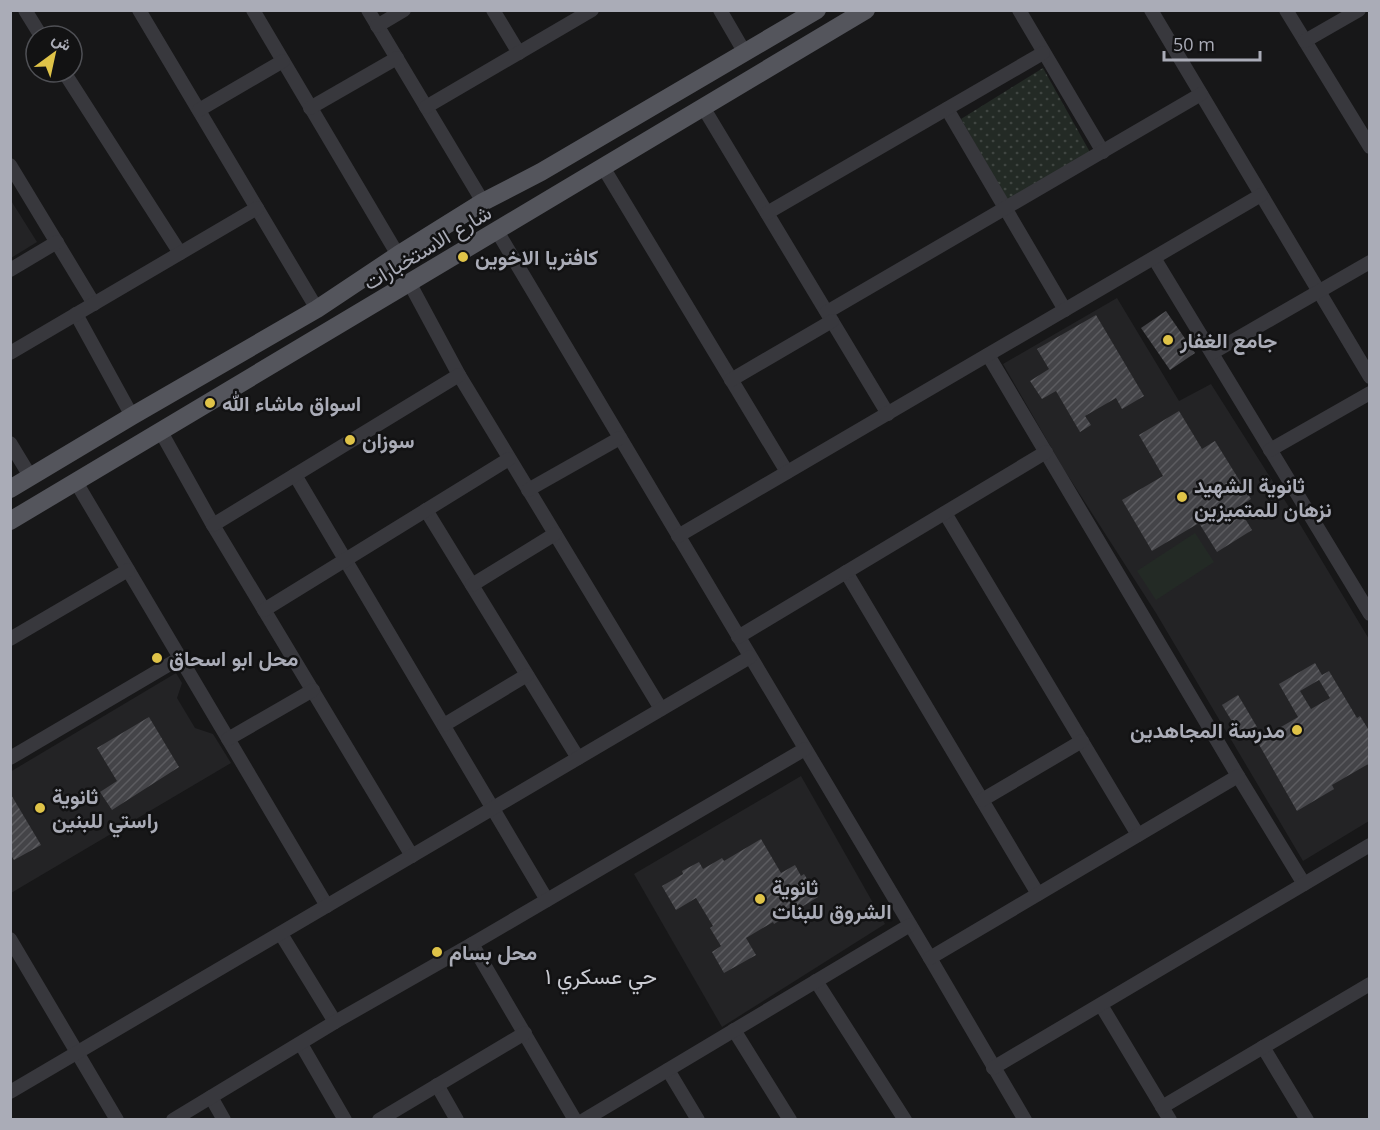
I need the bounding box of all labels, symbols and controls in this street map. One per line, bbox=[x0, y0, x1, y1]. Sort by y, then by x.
north arrow bbox=[24, 24, 84, 84]
scale bar bbox=[1164, 24, 1260, 62]
text: ش bbox=[48, 27, 76, 56]
text: 50 m bbox=[1173, 32, 1215, 56]
street label: شارع الاستخبارات bbox=[358, 198, 497, 297]
place label: كافتريا الاخوين bbox=[475, 243, 598, 271]
marker: كافتريا الاخوين bbox=[456, 250, 470, 264]
place label: جامع الغفار bbox=[1179, 326, 1277, 355]
marker: جامع الغفار bbox=[1161, 333, 1175, 347]
place label: اسواق ماشاء الله bbox=[222, 389, 361, 417]
marker: اسواق ماشاء الله bbox=[203, 396, 217, 410]
place label: سوزان bbox=[362, 426, 414, 454]
marker: سوزان bbox=[343, 433, 357, 447]
place label: ثانوية الشهيد نزهان للمتميزين bbox=[1194, 471, 1332, 523]
marker: ثانوية الشهيد نزهان للمتميزين bbox=[1175, 490, 1189, 504]
place label: محل ابو اسحاق bbox=[169, 644, 298, 672]
marker: محل ابو اسحاق bbox=[150, 651, 164, 665]
place label: مدرسة المجاهدين bbox=[1130, 716, 1285, 744]
marker: مدرسة المجاهدين bbox=[1290, 723, 1304, 737]
place label: ثانوية راستي للبنين bbox=[52, 782, 158, 838]
marker: ثانوية راستي للبنين bbox=[33, 801, 47, 815]
place label: ثانوية الشروق للبنات bbox=[772, 873, 892, 925]
marker: ثانوية الشروق للبنات bbox=[753, 892, 767, 906]
place label: محل بسام bbox=[449, 938, 537, 967]
marker: محل بسام bbox=[430, 945, 444, 959]
district label: حي عسكري ١ bbox=[545, 960, 657, 995]

